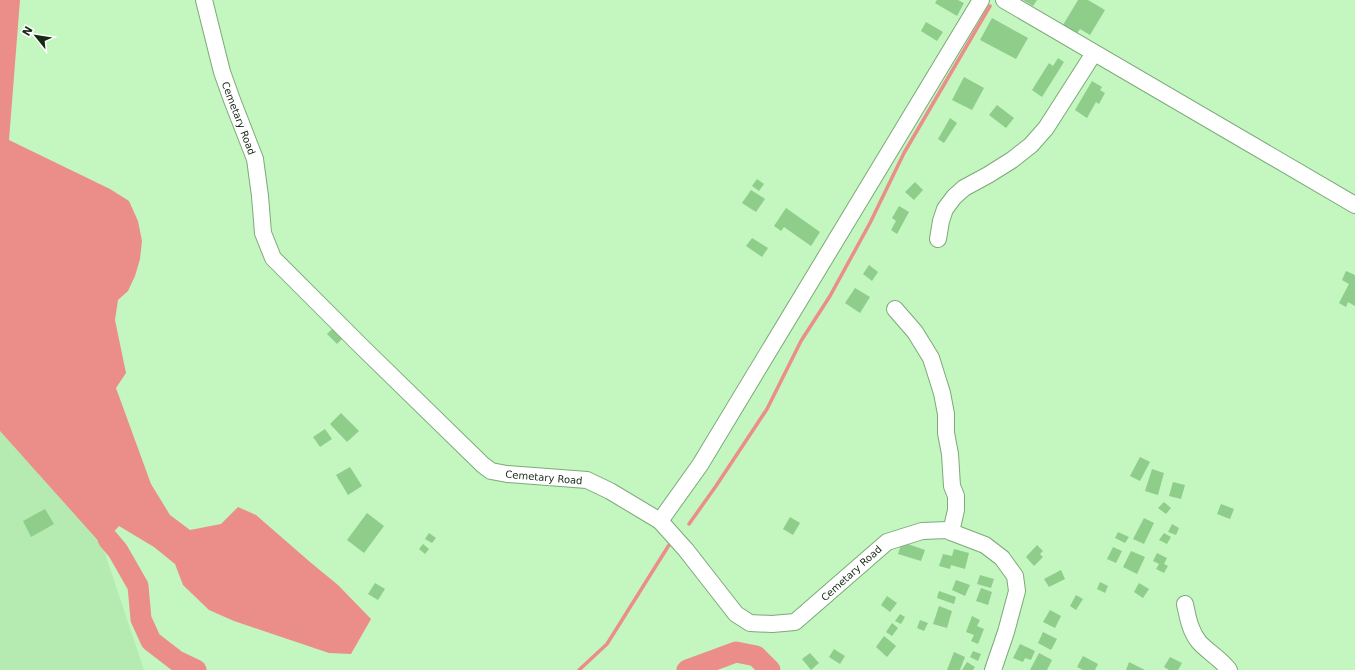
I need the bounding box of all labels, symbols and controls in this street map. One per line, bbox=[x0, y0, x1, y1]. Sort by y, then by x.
north arrow bbox=[16, 16, 56, 56]
text: N bbox=[20, 24, 36, 38]
street label: Cemetary Road bbox=[220, 80, 258, 156]
street label: Cemetary Road bbox=[505, 469, 583, 486]
street label: Cemetary Road bbox=[819, 543, 884, 603]

